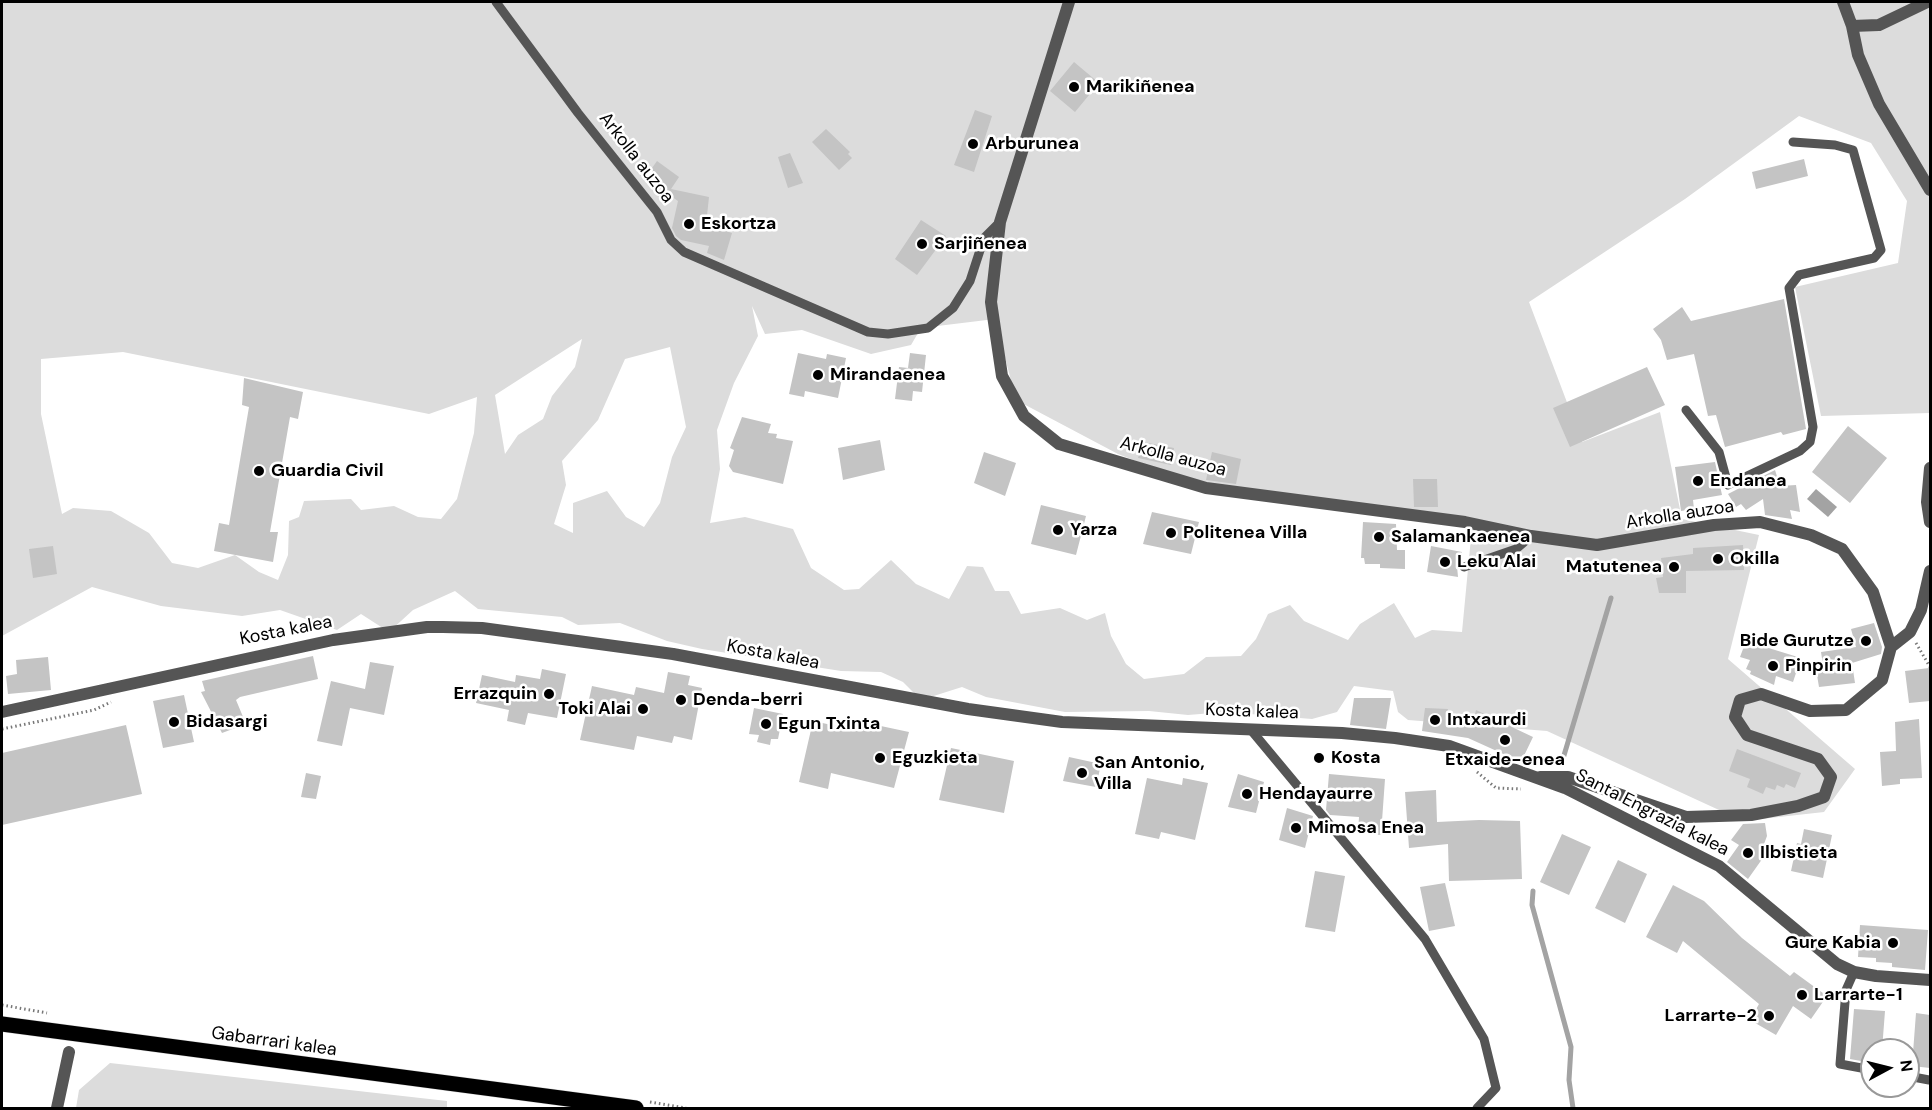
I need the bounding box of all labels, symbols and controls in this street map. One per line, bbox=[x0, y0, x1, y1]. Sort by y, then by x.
place label: Marikiñenea bbox=[1086, 76, 1195, 98]
marker: Marikiñenea bbox=[1067, 80, 1081, 94]
street label: Arkolla auzoa bbox=[594, 108, 678, 208]
place label: Arburunea bbox=[985, 133, 1079, 155]
marker: Arburunea bbox=[966, 137, 980, 151]
place label: Eskortza bbox=[701, 213, 776, 235]
marker: Eskortza bbox=[682, 217, 696, 231]
place label: Sarjiñenea bbox=[934, 233, 1027, 255]
marker: Sarjiñenea bbox=[915, 237, 929, 251]
place label: Mirandaenea bbox=[830, 364, 946, 386]
marker: Mirandaenea bbox=[811, 368, 825, 382]
street label: Arkolla auzoa bbox=[1117, 432, 1229, 482]
place label: Guardia Civil bbox=[271, 460, 383, 482]
marker: Guardia Civil bbox=[252, 464, 266, 478]
place label: Endanea bbox=[1710, 470, 1786, 492]
marker: Endanea bbox=[1691, 474, 1705, 488]
street label: Arkolla auzoa bbox=[1624, 496, 1736, 534]
place label: Yarza bbox=[1070, 519, 1117, 541]
place label: Politenea Villa bbox=[1183, 522, 1307, 544]
marker: Yarza bbox=[1051, 523, 1065, 537]
marker: Politenea Villa bbox=[1164, 526, 1178, 540]
place label: Salamankaenea bbox=[1391, 526, 1530, 548]
marker: Salamankaenea bbox=[1372, 530, 1386, 544]
place label: Okilla bbox=[1730, 548, 1780, 570]
place label: Leku Alai bbox=[1457, 551, 1536, 573]
marker: Okilla bbox=[1711, 552, 1725, 566]
marker: Leku Alai bbox=[1438, 555, 1452, 569]
place label: Matutenea bbox=[1566, 556, 1662, 578]
marker: Matutenea bbox=[1667, 560, 1681, 574]
street label: Kosta kalea bbox=[238, 611, 334, 651]
place label: Bide Gurutze bbox=[1740, 630, 1854, 652]
marker: Bide Gurutze bbox=[1859, 634, 1873, 648]
street label: Kosta kalea bbox=[725, 635, 821, 675]
place label: Pinpirin bbox=[1785, 655, 1852, 677]
marker: Pinpirin bbox=[1766, 659, 1780, 673]
place label: Errazquin bbox=[453, 683, 537, 705]
marker: Errazquin bbox=[542, 687, 556, 701]
place label: Denda-berri bbox=[693, 689, 803, 711]
marker: Denda-berri bbox=[674, 693, 688, 707]
place label: Toki Alai bbox=[558, 698, 631, 720]
street label: Kosta kalea bbox=[1205, 700, 1299, 724]
marker: Toki Alai bbox=[636, 702, 650, 716]
place label: Intxaurdi bbox=[1447, 709, 1526, 731]
place label: Bidasargi bbox=[186, 711, 268, 733]
place label: Egun Txinta bbox=[778, 713, 880, 735]
marker: Intxaurdi bbox=[1428, 713, 1442, 727]
marker: Bidasargi bbox=[167, 715, 181, 729]
marker: Egun Txinta bbox=[759, 717, 773, 731]
marker: Etxaide-enea bbox=[1498, 733, 1512, 747]
place label: Eguzkieta bbox=[892, 747, 978, 769]
place label: Kosta bbox=[1331, 747, 1381, 769]
place label: Etxaide-enea bbox=[1445, 749, 1565, 771]
marker: Eguzkieta bbox=[873, 751, 887, 765]
marker: Kosta bbox=[1312, 751, 1326, 765]
place label: San Antonio, Villa bbox=[1094, 752, 1205, 795]
street label: Santa Engrazia kalea bbox=[1572, 765, 1732, 861]
marker: San Antonio, Villa bbox=[1075, 766, 1089, 780]
place label: Hendayaurre bbox=[1259, 783, 1373, 805]
marker: Hendayaurre bbox=[1240, 787, 1254, 801]
place label: Mimosa Enea bbox=[1308, 817, 1424, 839]
marker: Mimosa Enea bbox=[1289, 821, 1303, 835]
place label: Ilbistieta bbox=[1760, 842, 1838, 864]
marker: Ilbistieta bbox=[1741, 846, 1755, 860]
place label: Gure Kabia bbox=[1785, 932, 1881, 954]
marker: Gure Kabia bbox=[1886, 936, 1900, 950]
place label: Larrarte-1 bbox=[1814, 984, 1903, 1006]
marker: Larrarte-1 bbox=[1795, 988, 1809, 1002]
place label: Larrarte-2 bbox=[1665, 1005, 1757, 1027]
marker: Larrarte-2 bbox=[1762, 1009, 1776, 1023]
street label: Gabarrari kalea bbox=[210, 1023, 338, 1061]
north arrow bbox=[1860, 1038, 1920, 1098]
text: N bbox=[1895, 1059, 1918, 1073]

